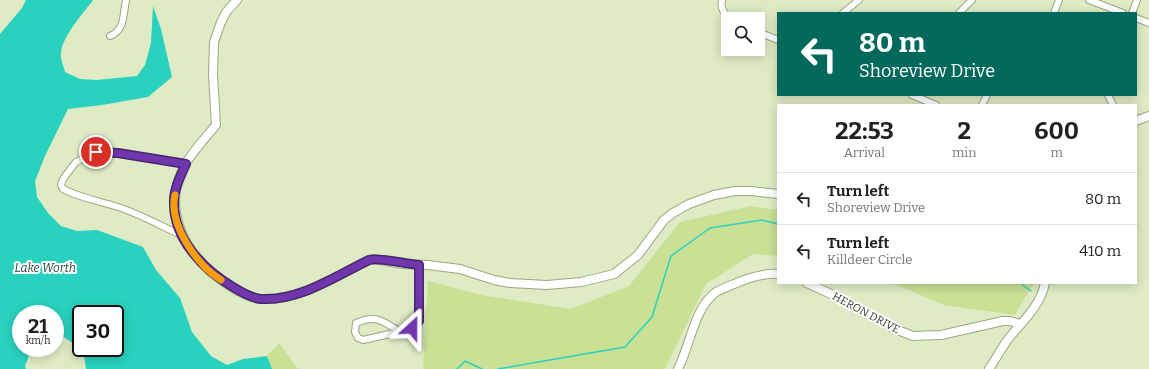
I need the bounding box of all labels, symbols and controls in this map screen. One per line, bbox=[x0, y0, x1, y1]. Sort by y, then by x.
map controls bbox=[721, 12, 765, 56]
button: search bbox=[721, 12, 765, 56]
text: 80 m bbox=[859, 26, 925, 59]
icon: left bbox=[793, 28, 845, 80]
text: Shoreview Drive bbox=[859, 60, 995, 82]
text: 22:53 bbox=[835, 117, 894, 145]
text: 2 bbox=[957, 117, 971, 145]
text: 600 bbox=[1034, 117, 1079, 145]
pin bbox=[79, 135, 113, 169]
icon: arrive bbox=[85, 141, 107, 163]
text: Arrival bbox=[844, 145, 885, 160]
text: min bbox=[952, 145, 976, 160]
text: m bbox=[1050, 145, 1063, 160]
text: Turn left bbox=[827, 182, 889, 200]
icon: left bbox=[793, 188, 815, 210]
text: 80 m bbox=[1085, 190, 1121, 208]
text: Shoreview Drive bbox=[827, 200, 925, 215]
text: Turn left bbox=[827, 234, 889, 252]
icon: left bbox=[793, 240, 815, 262]
text: 410 m bbox=[1079, 242, 1121, 260]
text: Killdeer Circle bbox=[827, 252, 912, 267]
water label: Lake Worth bbox=[14, 261, 76, 275]
street label: HERON DRIVE bbox=[830, 290, 902, 336]
speed limit sign: 30 bbox=[72, 305, 124, 357]
position arrow bbox=[391, 307, 433, 349]
text: 21 bbox=[28, 314, 48, 338]
text: km/h bbox=[26, 335, 50, 347]

